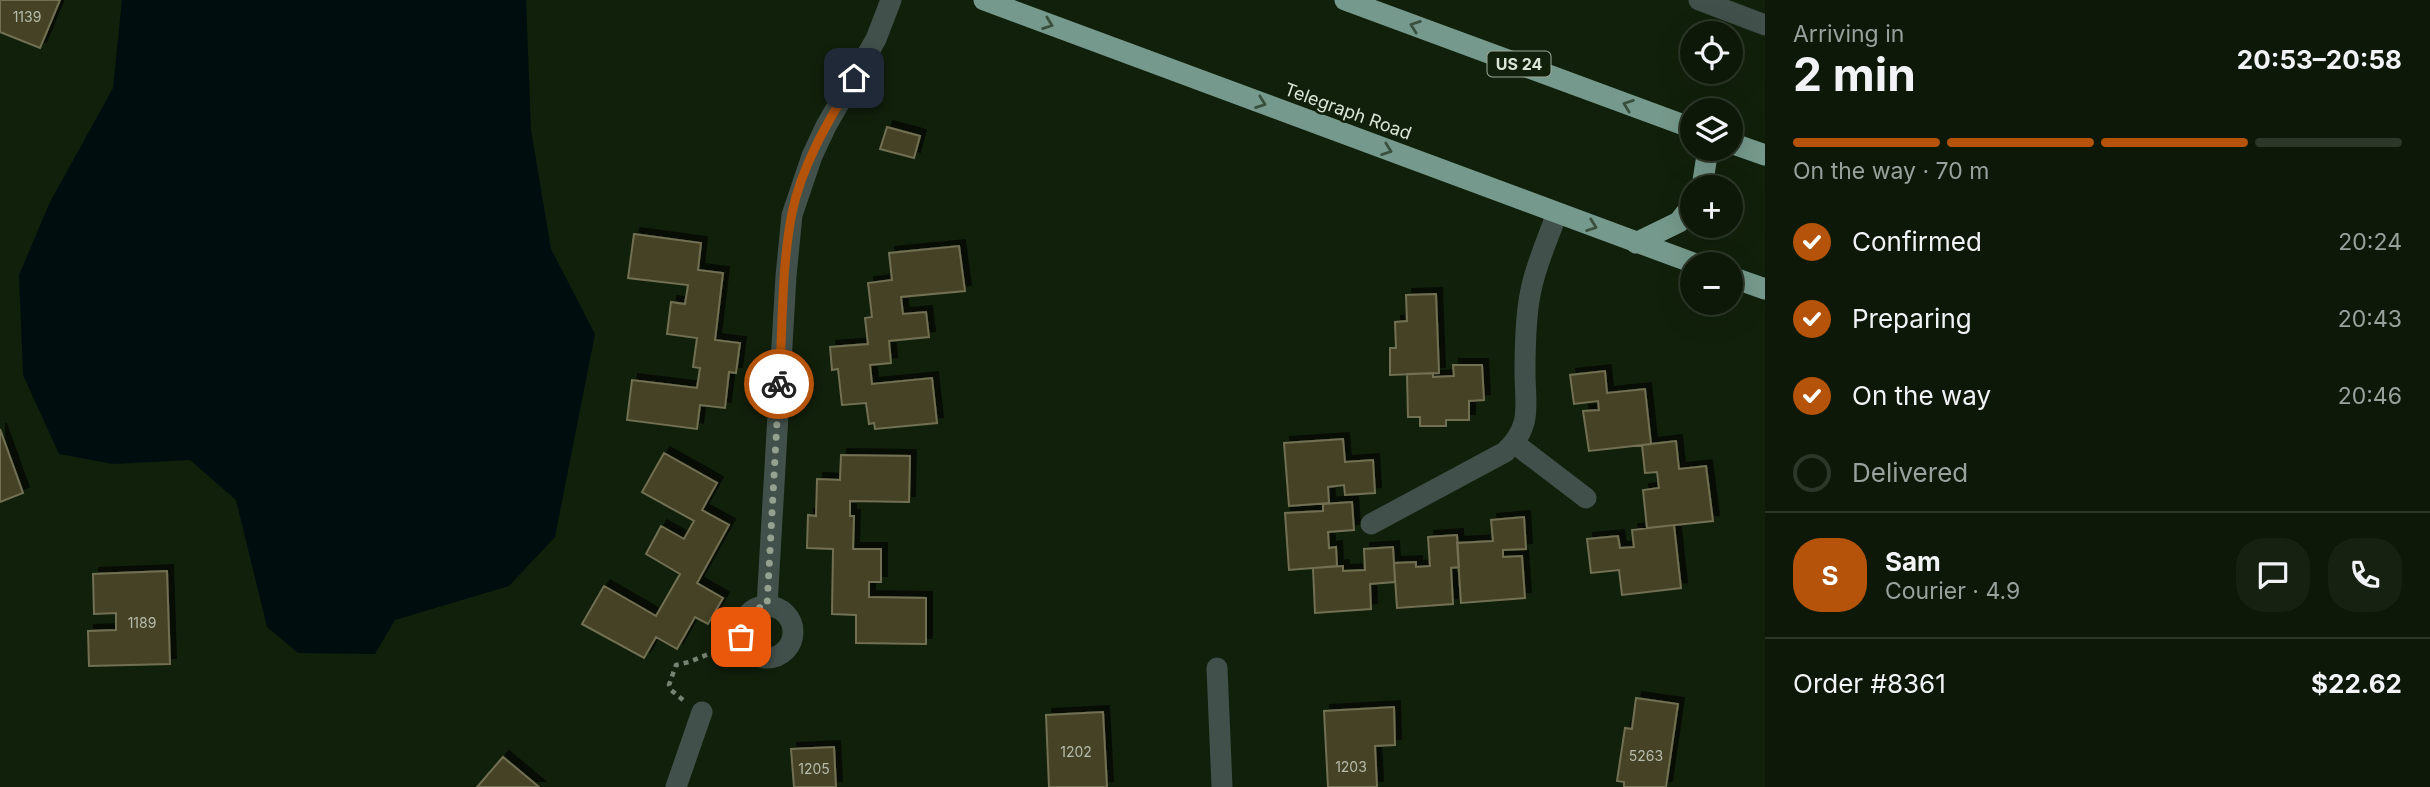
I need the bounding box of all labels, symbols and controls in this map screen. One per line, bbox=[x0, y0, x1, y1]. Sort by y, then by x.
house number: 1139 bbox=[13, 8, 41, 25]
one-way arrow bbox=[1041, 16, 1053, 30]
one-way arrow bbox=[1409, 20, 1421, 34]
text: Arriving in bbox=[1793, 20, 1904, 48]
map controls bbox=[1680, 21, 1743, 315]
button: locate bbox=[1680, 21, 1743, 84]
text: 20:53–20:58 bbox=[2237, 44, 2402, 75]
text: 2 min bbox=[1793, 46, 1916, 102]
pin bbox=[824, 48, 884, 108]
road number: US 24 bbox=[1488, 52, 1550, 76]
icon: home bbox=[835, 59, 873, 97]
street label: Telegraph Road bbox=[1282, 78, 1414, 144]
one-way arrow bbox=[1254, 95, 1266, 109]
button: layers bbox=[1680, 98, 1743, 161]
one-way arrow bbox=[1623, 99, 1635, 113]
one-way arrow bbox=[1381, 142, 1393, 156]
text: On the way · 70 m bbox=[1793, 157, 1989, 185]
button: + bbox=[1680, 175, 1743, 238]
one-way arrow bbox=[1585, 218, 1597, 232]
icon: check bbox=[1793, 223, 1831, 261]
text: Confirmed bbox=[1852, 226, 1982, 257]
text: 20:24 bbox=[2338, 228, 2402, 256]
button: − bbox=[1680, 252, 1743, 315]
icon: check bbox=[1793, 300, 1831, 338]
text: Preparing bbox=[1852, 303, 1972, 334]
text: 20:43 bbox=[2338, 305, 2402, 333]
courier bbox=[744, 349, 814, 419]
icon: bike bbox=[760, 365, 798, 403]
icon: check bbox=[1793, 377, 1831, 415]
text: On the way bbox=[1852, 380, 1991, 411]
text: 20:46 bbox=[2338, 382, 2402, 410]
text: Delivered bbox=[1852, 457, 1968, 488]
button: chat bbox=[2236, 538, 2310, 612]
button: phone bbox=[2328, 538, 2402, 612]
text: Sam bbox=[1885, 546, 1941, 577]
text: S bbox=[1821, 560, 1839, 591]
text: Courier · 4.9 bbox=[1885, 577, 2020, 605]
pin bbox=[711, 607, 771, 667]
house number: 1189 bbox=[128, 614, 156, 631]
icon: bag bbox=[722, 618, 760, 656]
text: Order #8361 bbox=[1793, 668, 1946, 699]
text: $22.62 bbox=[2311, 668, 2402, 699]
house number: 1202 bbox=[1060, 743, 1092, 760]
house number: 5263 bbox=[1629, 747, 1663, 764]
house number: 1203 bbox=[1335, 758, 1367, 775]
house number: 1205 bbox=[798, 760, 830, 777]

